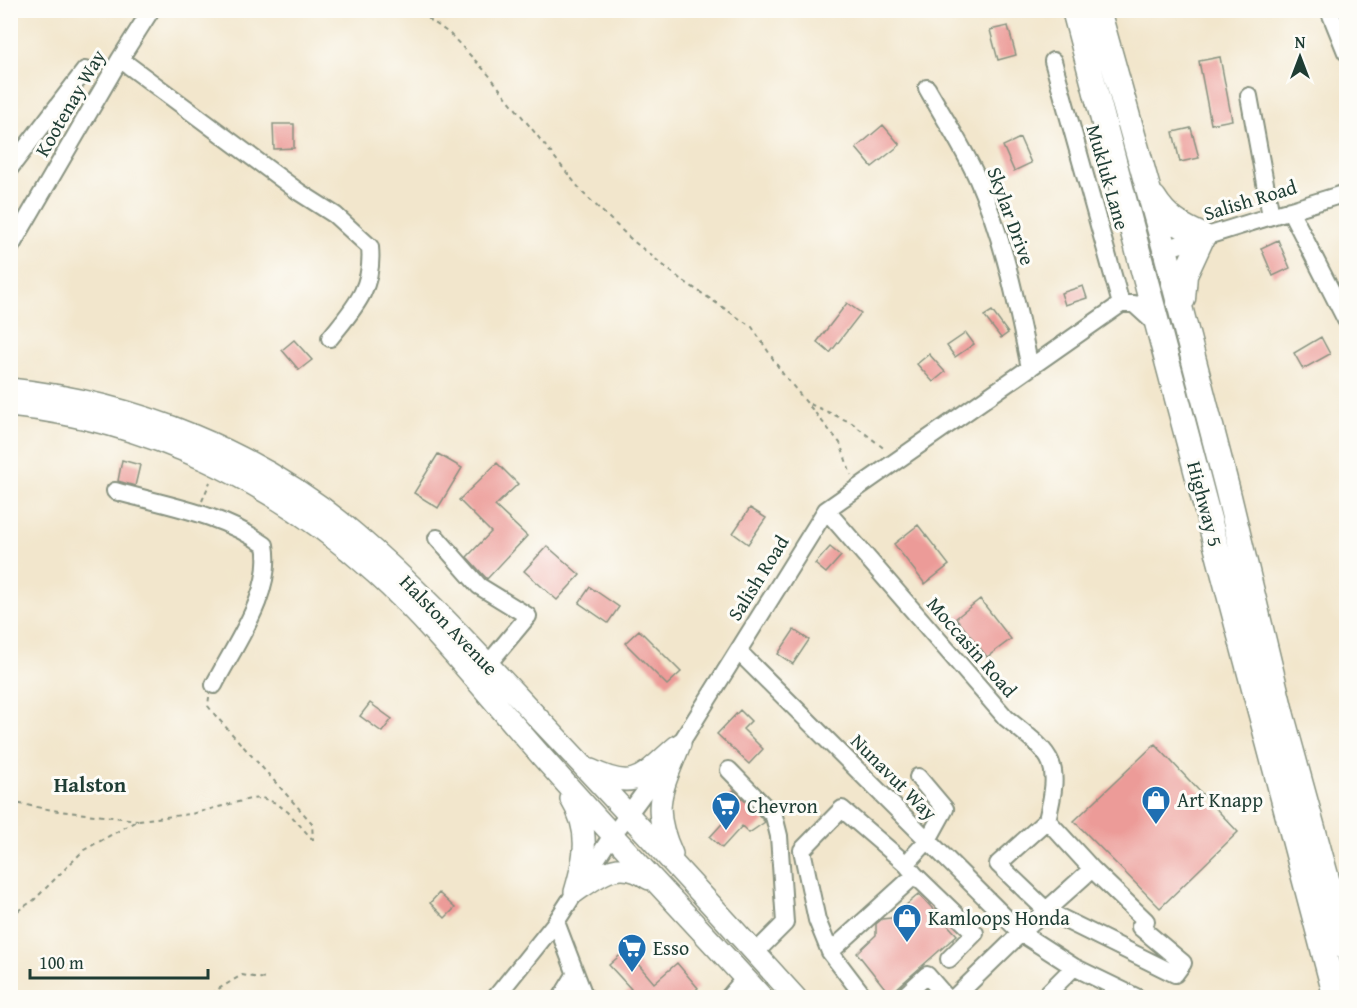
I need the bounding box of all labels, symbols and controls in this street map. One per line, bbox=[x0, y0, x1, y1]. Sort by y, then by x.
north arrow bbox=[1270, 27, 1330, 87]
text: N bbox=[1295, 30, 1306, 54]
street label: Kootenay Way bbox=[27, 44, 112, 162]
street label: Mukluk Lane bbox=[1080, 121, 1137, 233]
street label: Skylar Drive bbox=[980, 163, 1043, 269]
street label: Salish Road bbox=[1200, 172, 1300, 227]
street label: Highway 5 bbox=[1180, 458, 1231, 550]
street label: Salish Road bbox=[720, 529, 795, 626]
street label: Halston Avenue bbox=[394, 568, 505, 682]
street label: Moccasin Road bbox=[920, 590, 1024, 704]
street label: Nunavut Way bbox=[844, 727, 944, 827]
district label: Halston bbox=[54, 769, 127, 800]
shop icon: Art Knapp bbox=[1140, 784, 1172, 826]
place label: Art Knapp bbox=[1177, 785, 1263, 814]
supermarket icon: Chevron bbox=[710, 790, 742, 832]
place label: Chevron bbox=[747, 791, 818, 820]
shop icon: Kamloops Honda bbox=[891, 902, 923, 944]
place label: Kamloops Honda bbox=[928, 903, 1070, 932]
supermarket icon: Esso bbox=[616, 932, 648, 974]
place label: Esso bbox=[653, 933, 689, 962]
scale bar bbox=[30, 942, 208, 980]
text: 100 m bbox=[39, 949, 84, 976]

